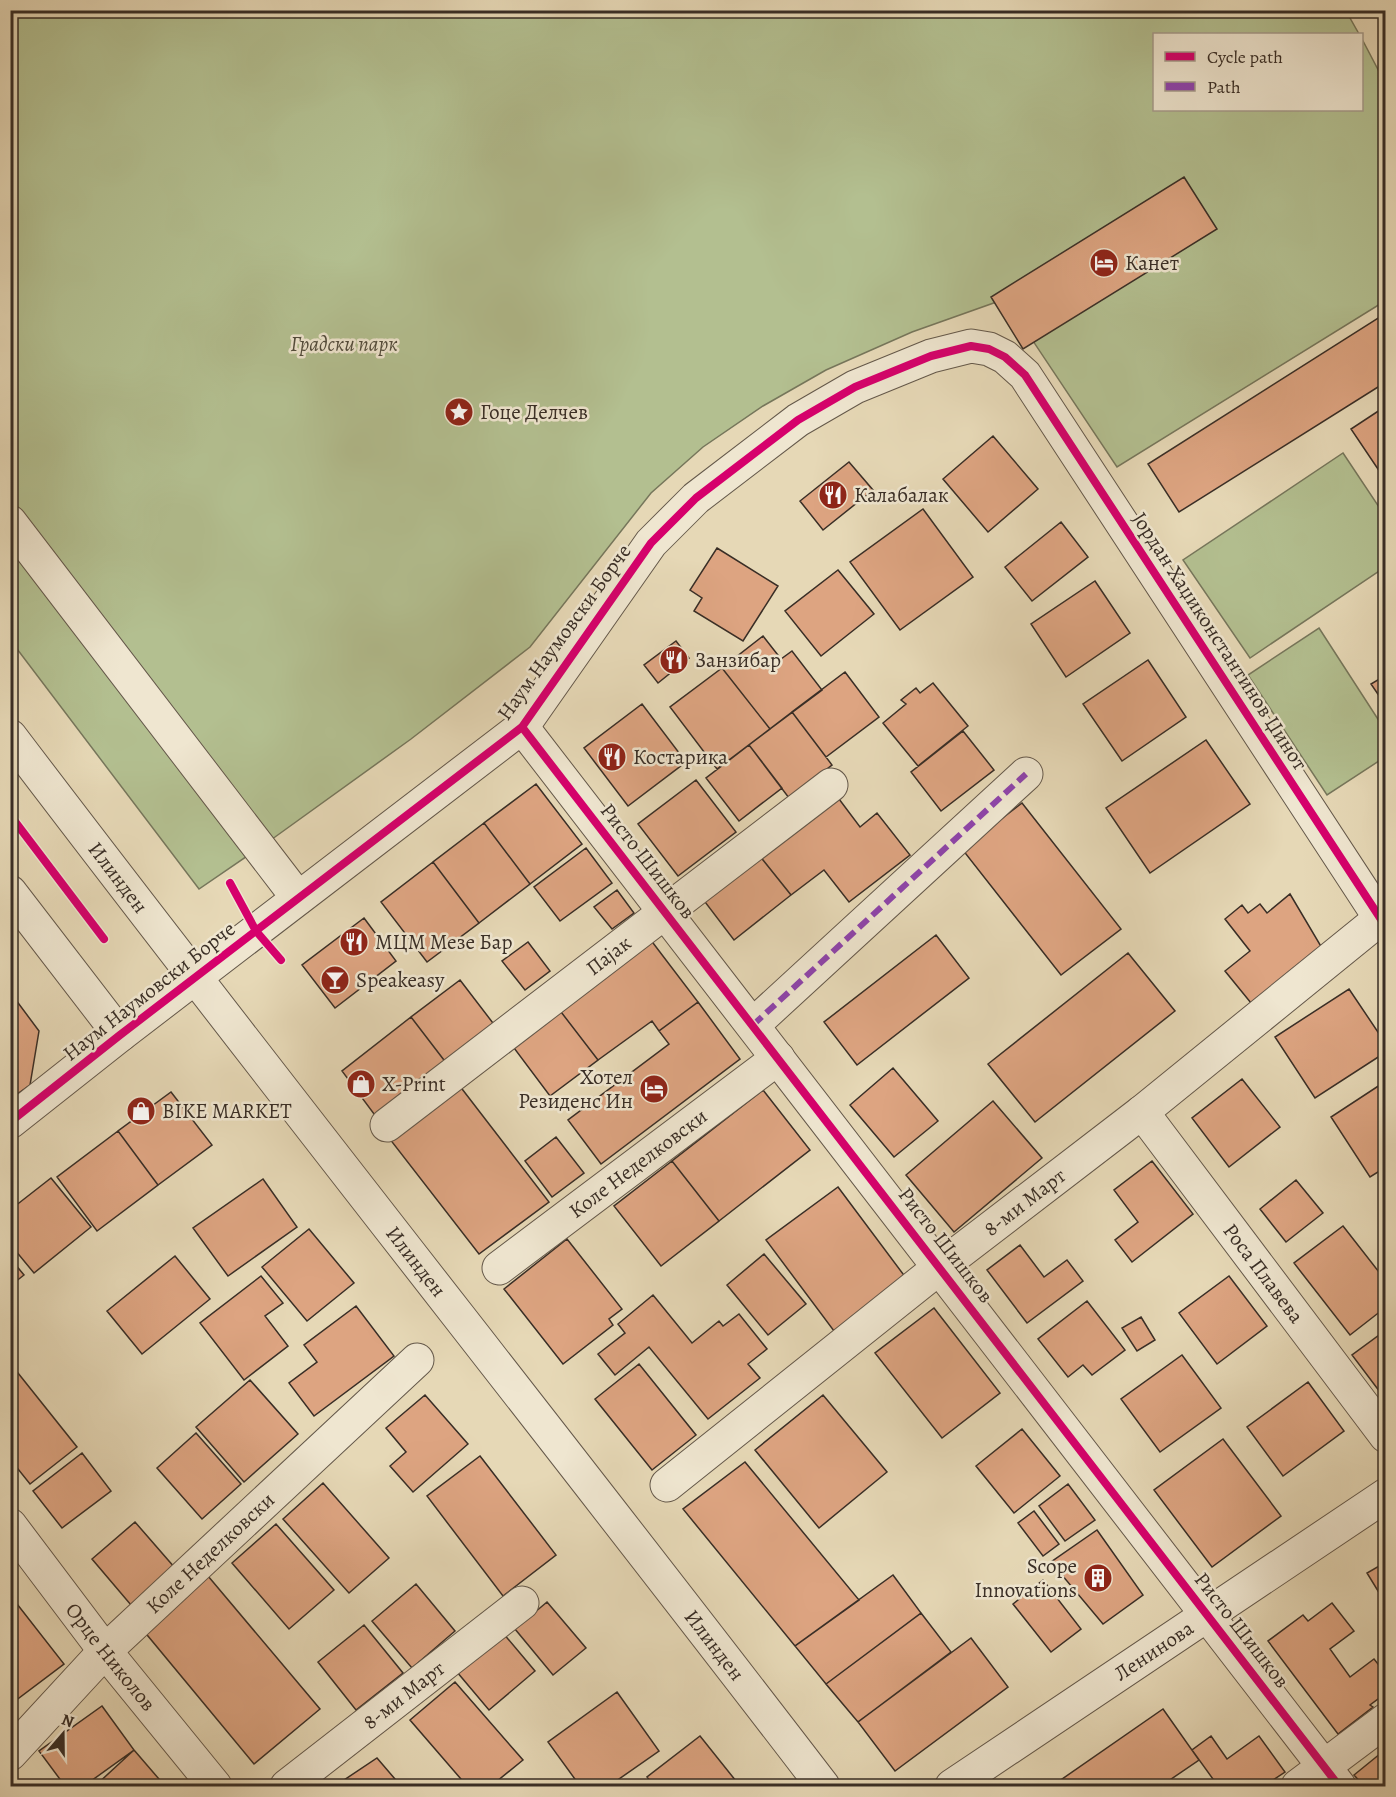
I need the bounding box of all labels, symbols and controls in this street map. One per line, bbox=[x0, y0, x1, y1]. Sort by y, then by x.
legend bbox=[1153, 33, 1363, 111]
text: Cycle path bbox=[1207, 45, 1283, 69]
text: Path bbox=[1207, 75, 1241, 99]
hotel icon: Канет bbox=[1088, 247, 1120, 279]
place label: Канет bbox=[1125, 249, 1179, 277]
park label: Градски парк bbox=[290, 330, 398, 358]
place icon: Гоце Делчев bbox=[443, 396, 475, 428]
place label: Гоце Делчев bbox=[480, 398, 588, 426]
restaurant icon: Калабалак bbox=[817, 479, 849, 511]
place label: Калабалак bbox=[854, 481, 949, 509]
street label: Јордан Хаџиконстантинов Џинот bbox=[1126, 506, 1314, 776]
street label: Наум Наумовски Борче bbox=[490, 538, 638, 726]
restaurant icon: Занзибар bbox=[658, 644, 690, 676]
place label: Занзибар bbox=[695, 646, 781, 674]
restaurant icon: Костарика bbox=[596, 741, 628, 773]
place label: Костарика bbox=[633, 743, 728, 771]
street label: Ристо Шишков bbox=[594, 797, 702, 925]
street label: Илинден bbox=[82, 836, 154, 919]
street label: Наум Наумовски Борче bbox=[57, 915, 241, 1067]
restaurant icon: МЦМ Мезе Бар bbox=[338, 926, 370, 958]
place label: МЦМ Мезе Бар bbox=[375, 928, 513, 956]
street label: Пајак bbox=[580, 929, 637, 982]
bar icon: Speakeasy bbox=[319, 964, 351, 996]
place label: Speakeasy bbox=[356, 966, 445, 994]
place label: Хотел Резиденс Ин bbox=[518, 1063, 633, 1115]
shop icon: X-Print bbox=[345, 1068, 377, 1100]
place label: X-Print bbox=[382, 1070, 446, 1098]
hotel icon: Хотел Резиденс Ин bbox=[638, 1073, 670, 1105]
shop icon: BIKE MARKET bbox=[125, 1095, 157, 1127]
place label: BIKE MARKET bbox=[162, 1097, 292, 1125]
street label: Коле Неделковски bbox=[563, 1102, 713, 1225]
street label: 8-ми Март bbox=[978, 1162, 1071, 1243]
street label: Ристо Шишков bbox=[892, 1181, 1000, 1309]
street label: Роса Плавева bbox=[1217, 1218, 1310, 1329]
street label: Илинден bbox=[379, 1220, 452, 1303]
street label: Коле Неделковски bbox=[140, 1486, 281, 1620]
place label: Scope Innovations bbox=[974, 1552, 1077, 1604]
building icon: Scope Innovations bbox=[1082, 1562, 1114, 1594]
street label: Ристо Шишков bbox=[1188, 1566, 1296, 1694]
street label: Орце Николов bbox=[59, 1597, 162, 1717]
street label: Илинден bbox=[678, 1604, 751, 1686]
street label: Ленинова bbox=[1109, 1614, 1199, 1687]
street label: 8-ми Март bbox=[357, 1654, 450, 1736]
north arrow bbox=[33, 1704, 93, 1764]
text: N bbox=[59, 1709, 77, 1733]

